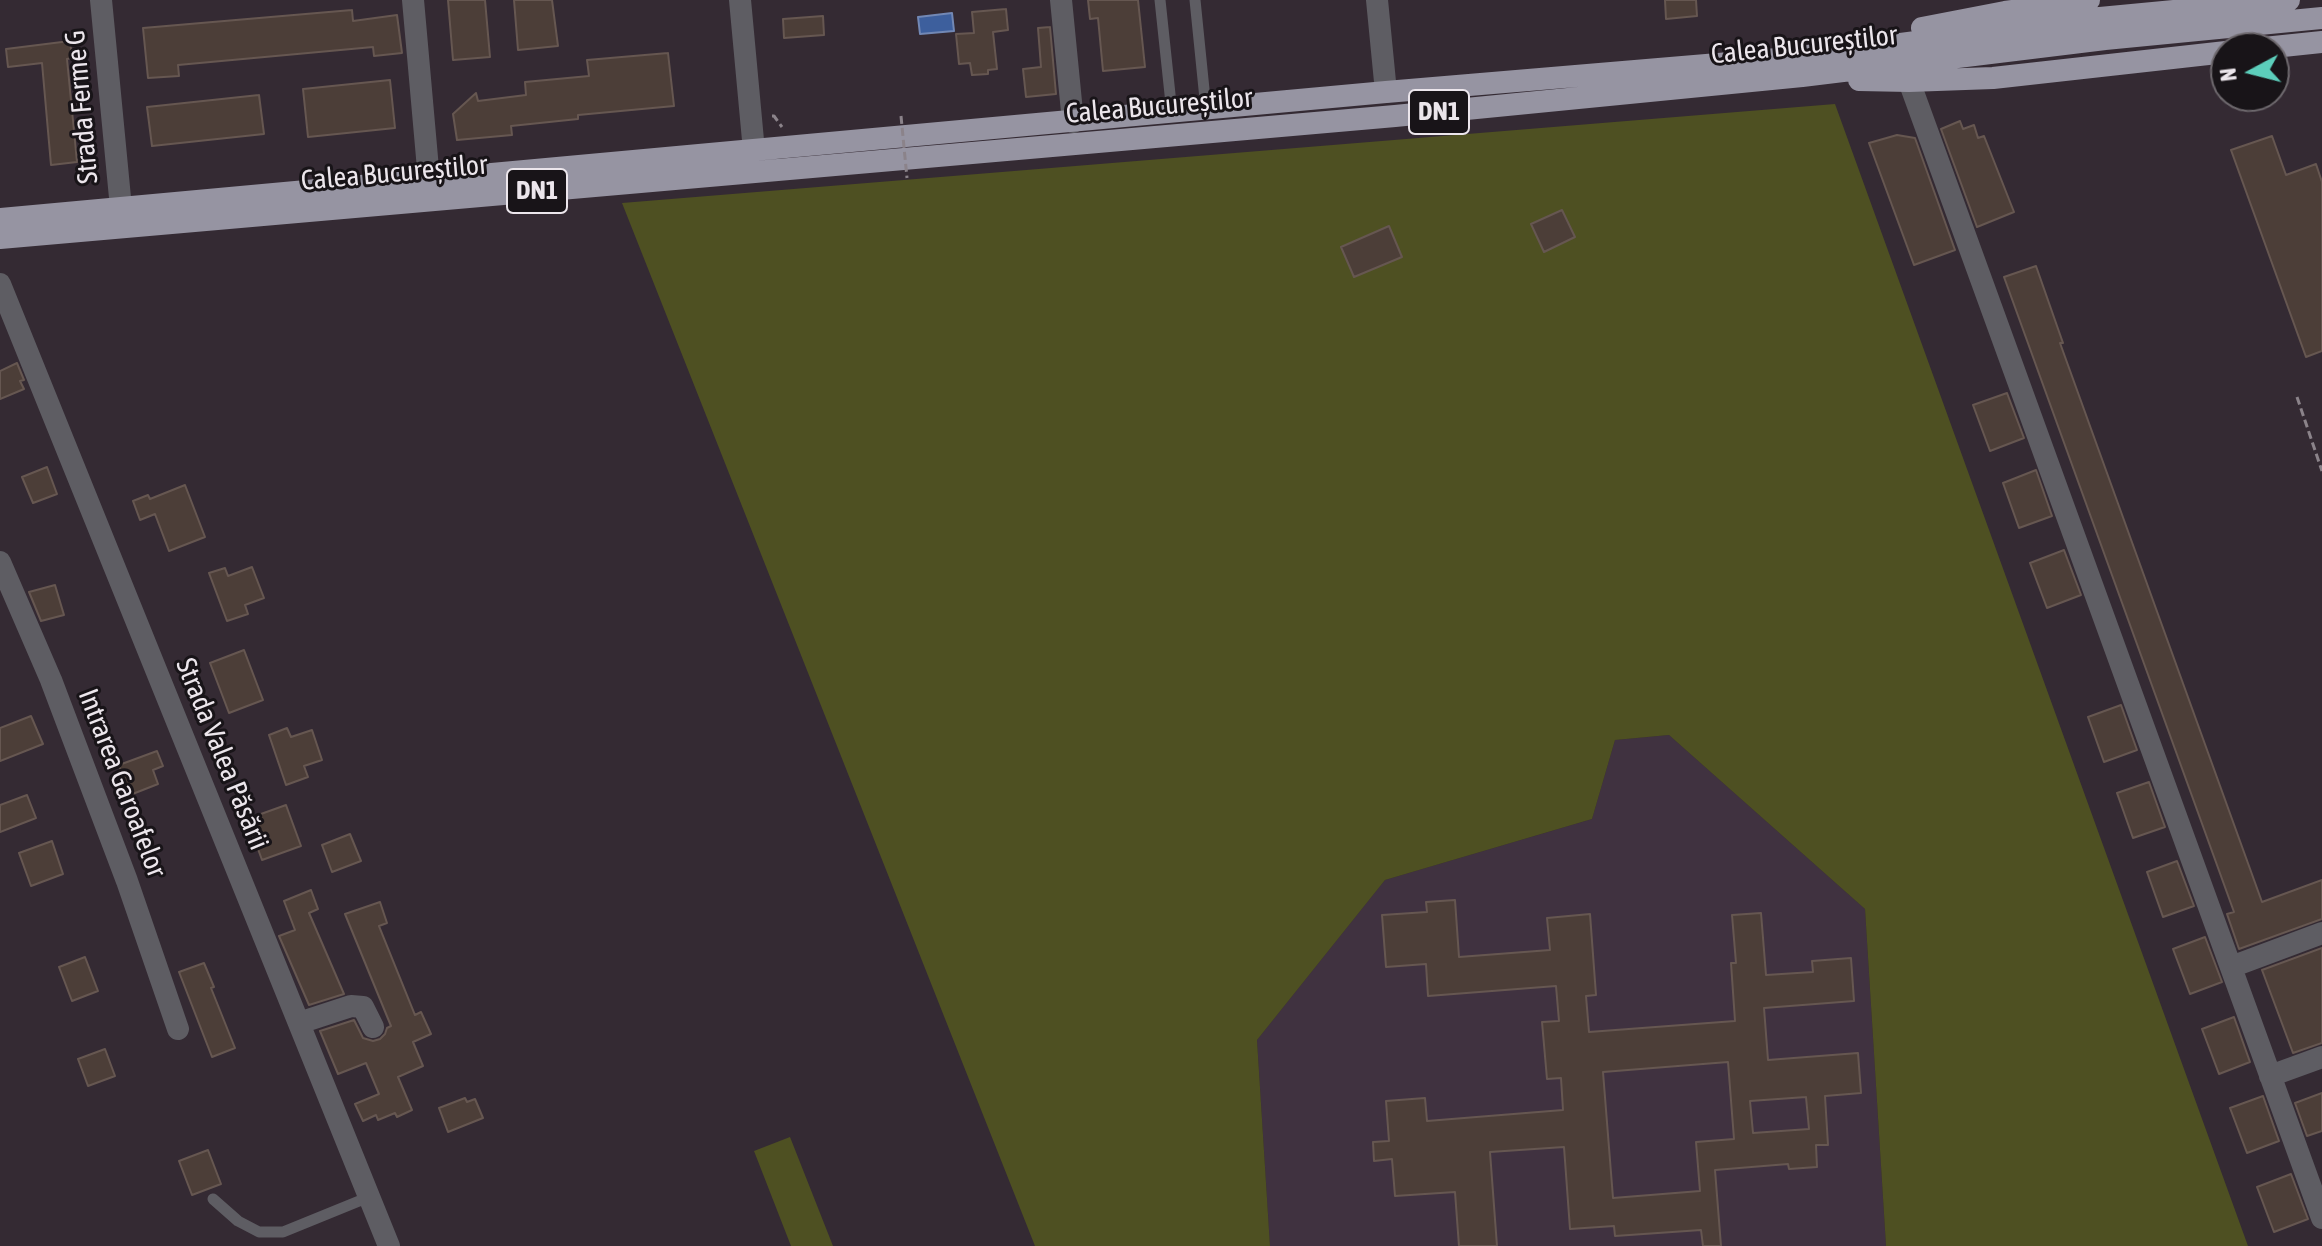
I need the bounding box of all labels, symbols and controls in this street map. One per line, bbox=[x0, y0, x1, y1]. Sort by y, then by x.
street label: Calea Bucureștilor bbox=[1709, 19, 1899, 71]
street label: Strada Ferme G bbox=[59, 29, 105, 185]
north arrow bbox=[2210, 32, 2290, 112]
text: N bbox=[2214, 67, 2242, 83]
street label: Calea Bucureștilor bbox=[1064, 81, 1254, 131]
road number: DN1 bbox=[1409, 90, 1469, 134]
street label: Calea Bucureștilor bbox=[299, 148, 489, 198]
road number: DN1 bbox=[507, 169, 567, 213]
street label: Strada Valea Păsării bbox=[168, 653, 276, 855]
street label: Intrarea Garoafelor bbox=[71, 684, 173, 882]

